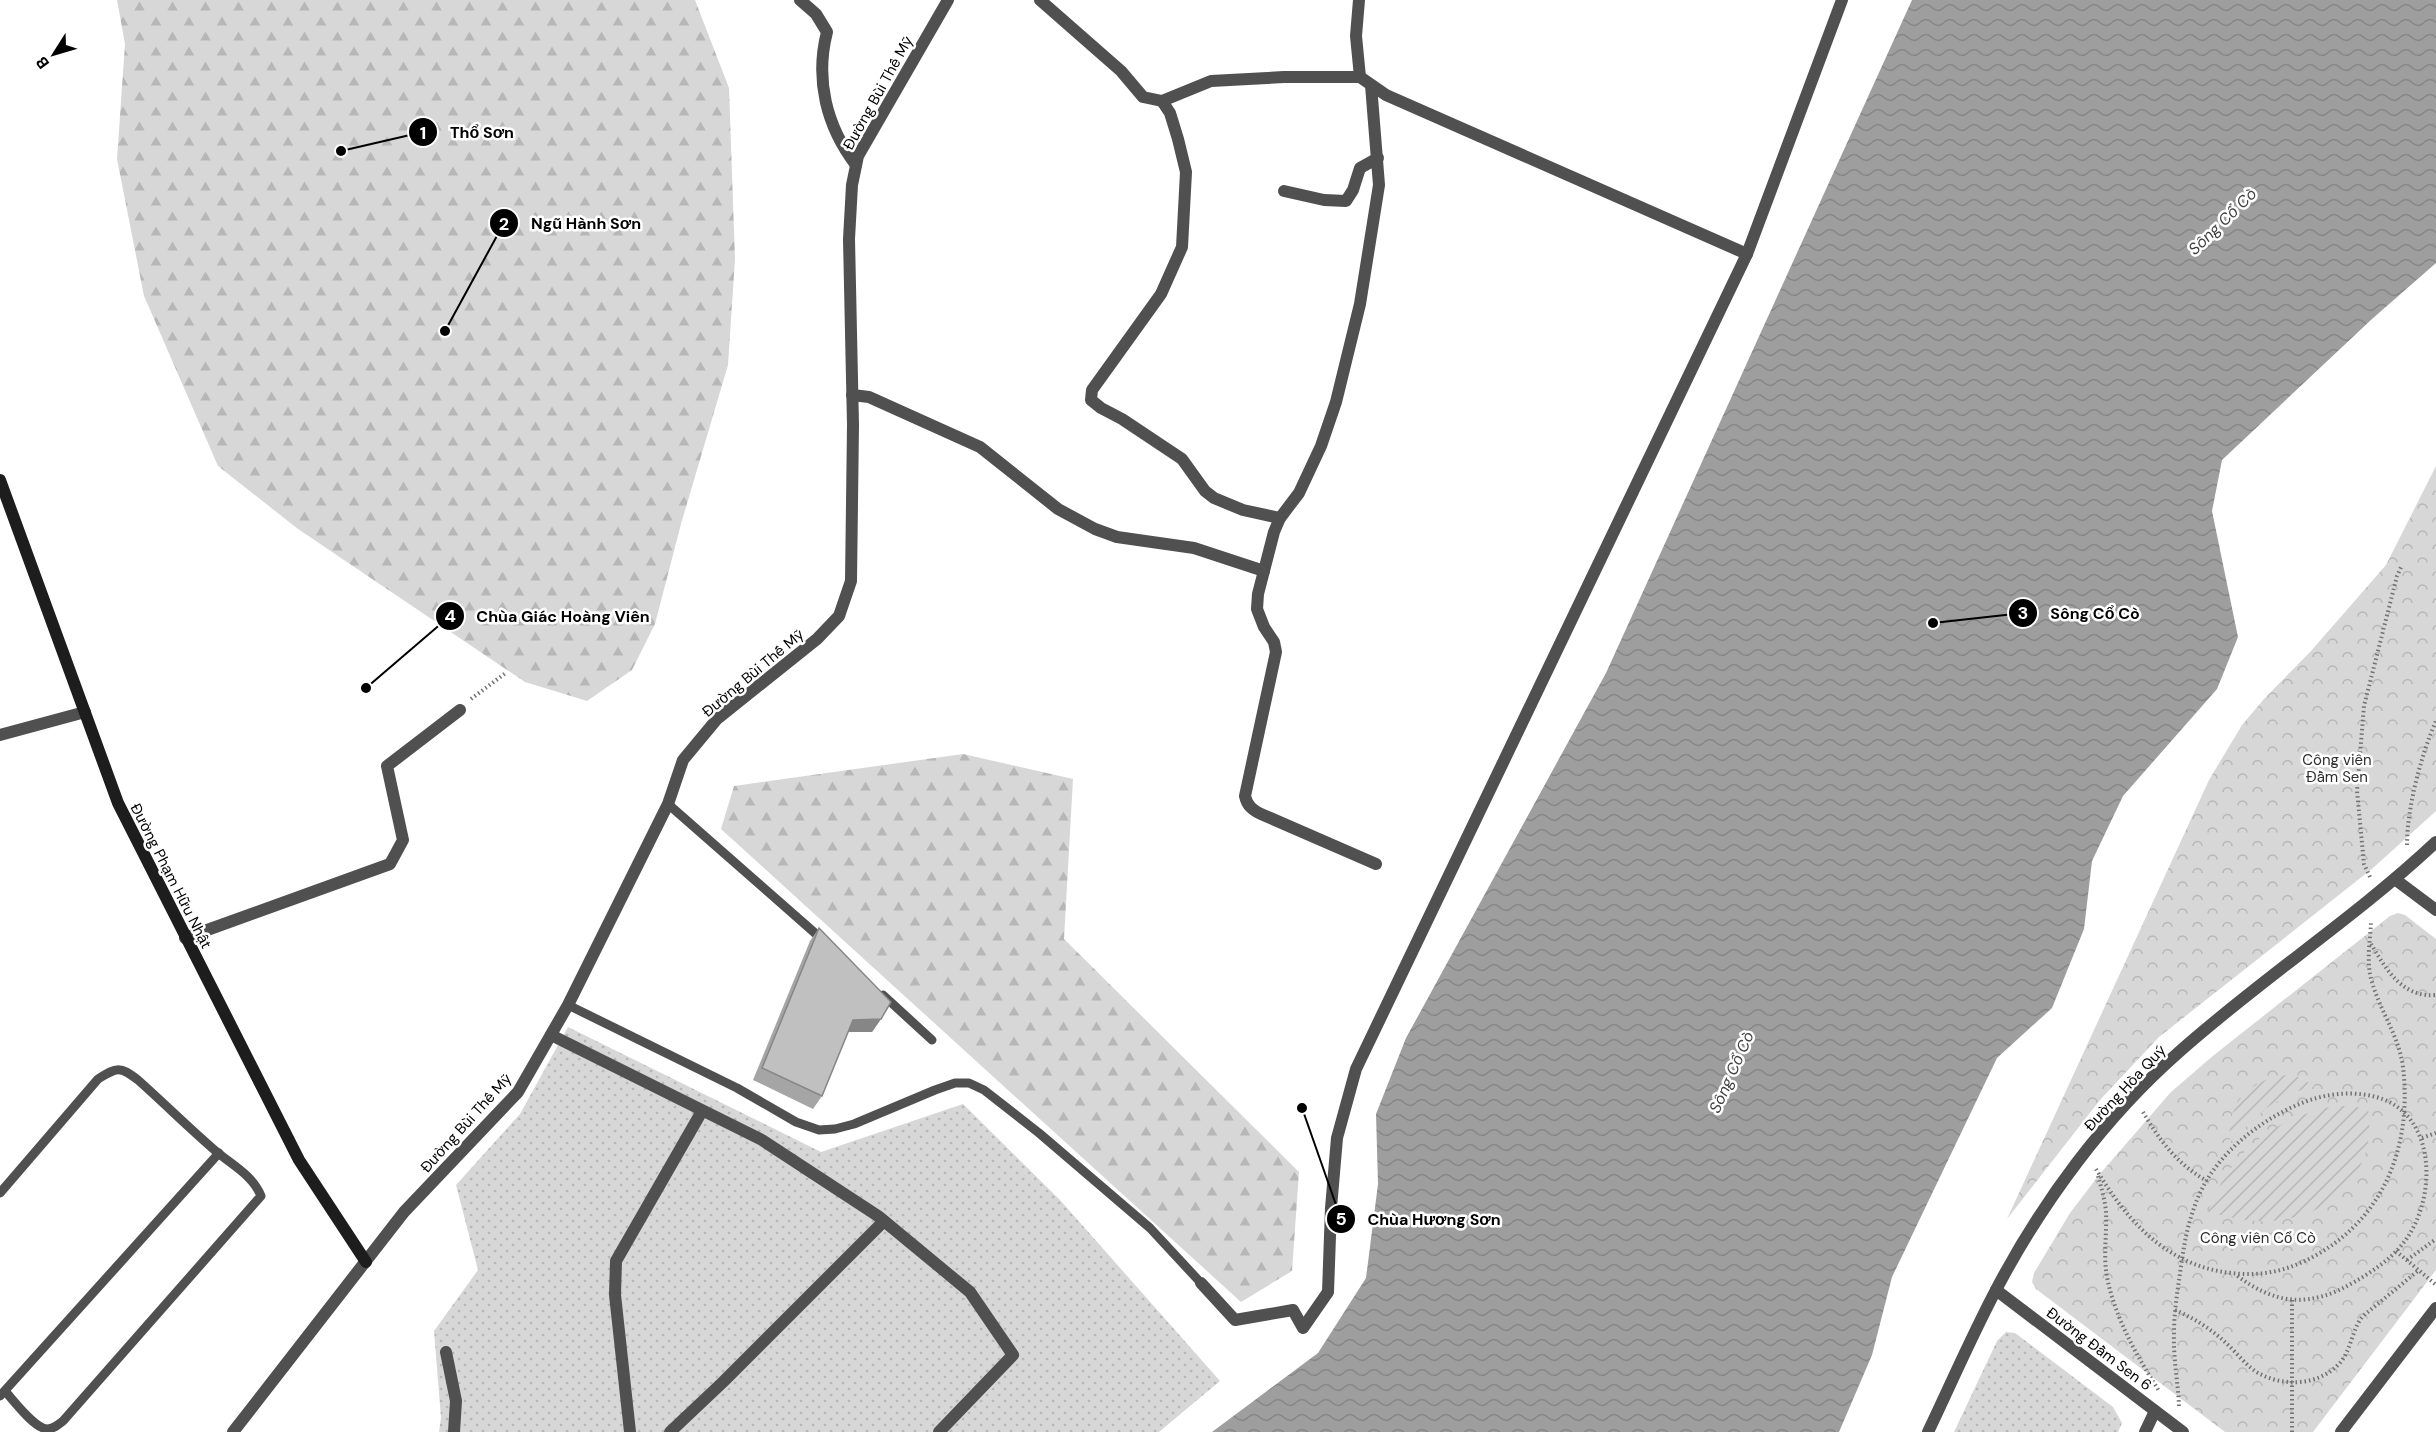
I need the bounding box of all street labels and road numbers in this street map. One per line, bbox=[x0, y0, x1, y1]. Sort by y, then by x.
street label: Đường Bùi Thế Mỹ bbox=[838, 32, 918, 153]
street label: Đường Bùi Thế Mỹ bbox=[698, 624, 809, 722]
street label: Đường Phạm Hữu Nhật bbox=[126, 800, 216, 952]
street label: Đường Hòa Quý bbox=[2080, 1040, 2171, 1136]
street label: Đường Bùi Thế Mỹ bbox=[416, 1069, 516, 1177]
street label: Đường Đầm Sen 6 bbox=[2042, 1303, 2156, 1395]

